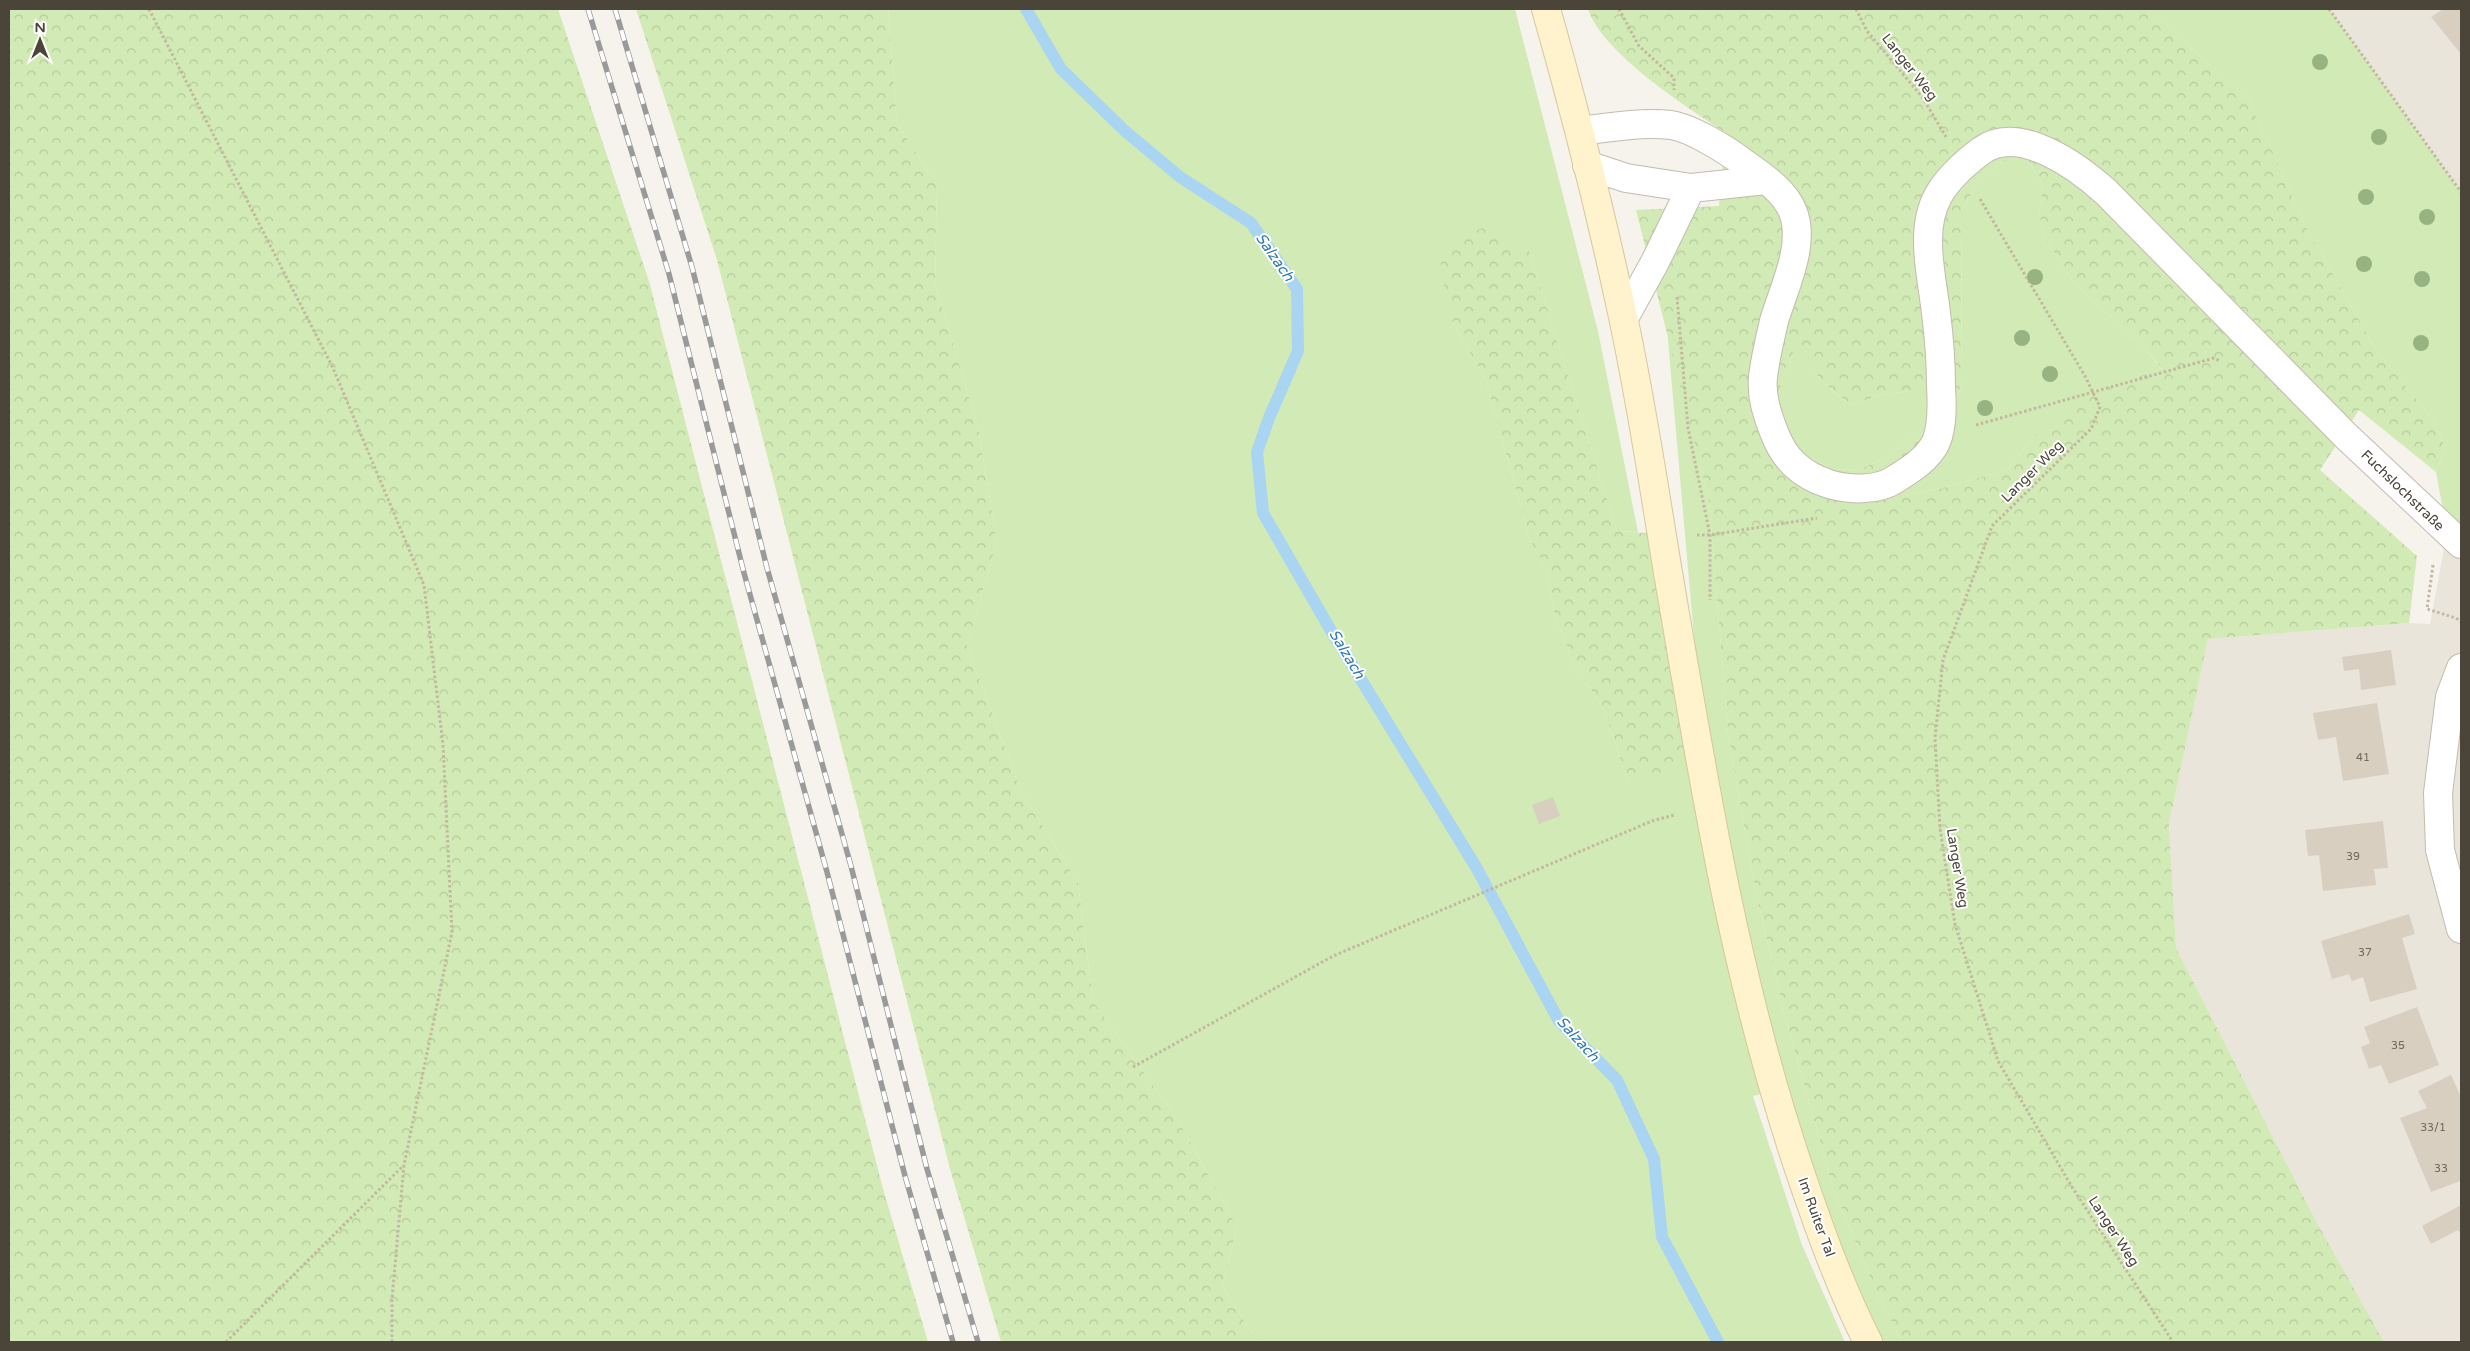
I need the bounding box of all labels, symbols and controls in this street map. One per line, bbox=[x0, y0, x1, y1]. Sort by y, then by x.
north arrow bbox=[15, 15, 65, 65]
text: N bbox=[34, 19, 46, 36]
street label: Langer Weg bbox=[1878, 30, 1941, 104]
water label: Salzach bbox=[1252, 230, 1298, 285]
street label: Langer Weg bbox=[1998, 437, 2067, 506]
street label: Fuchslochstraße bbox=[2358, 446, 2448, 534]
water label: Salzach bbox=[1325, 626, 1369, 683]
house number: 41 bbox=[2356, 751, 2370, 764]
street label: Langer Weg bbox=[1943, 827, 1972, 909]
house number: 39 bbox=[2346, 850, 2360, 863]
house number: 37 bbox=[2358, 946, 2372, 959]
water label: Salzach bbox=[1553, 1013, 1603, 1066]
house number: 35 bbox=[2391, 1039, 2405, 1052]
house number: 33/1 bbox=[2420, 1121, 2446, 1134]
house number: 33 bbox=[2434, 1162, 2448, 1175]
street label: Im Ruiter Tal bbox=[1794, 1175, 1839, 1259]
street label: Langer Weg bbox=[2085, 1193, 2143, 1270]

